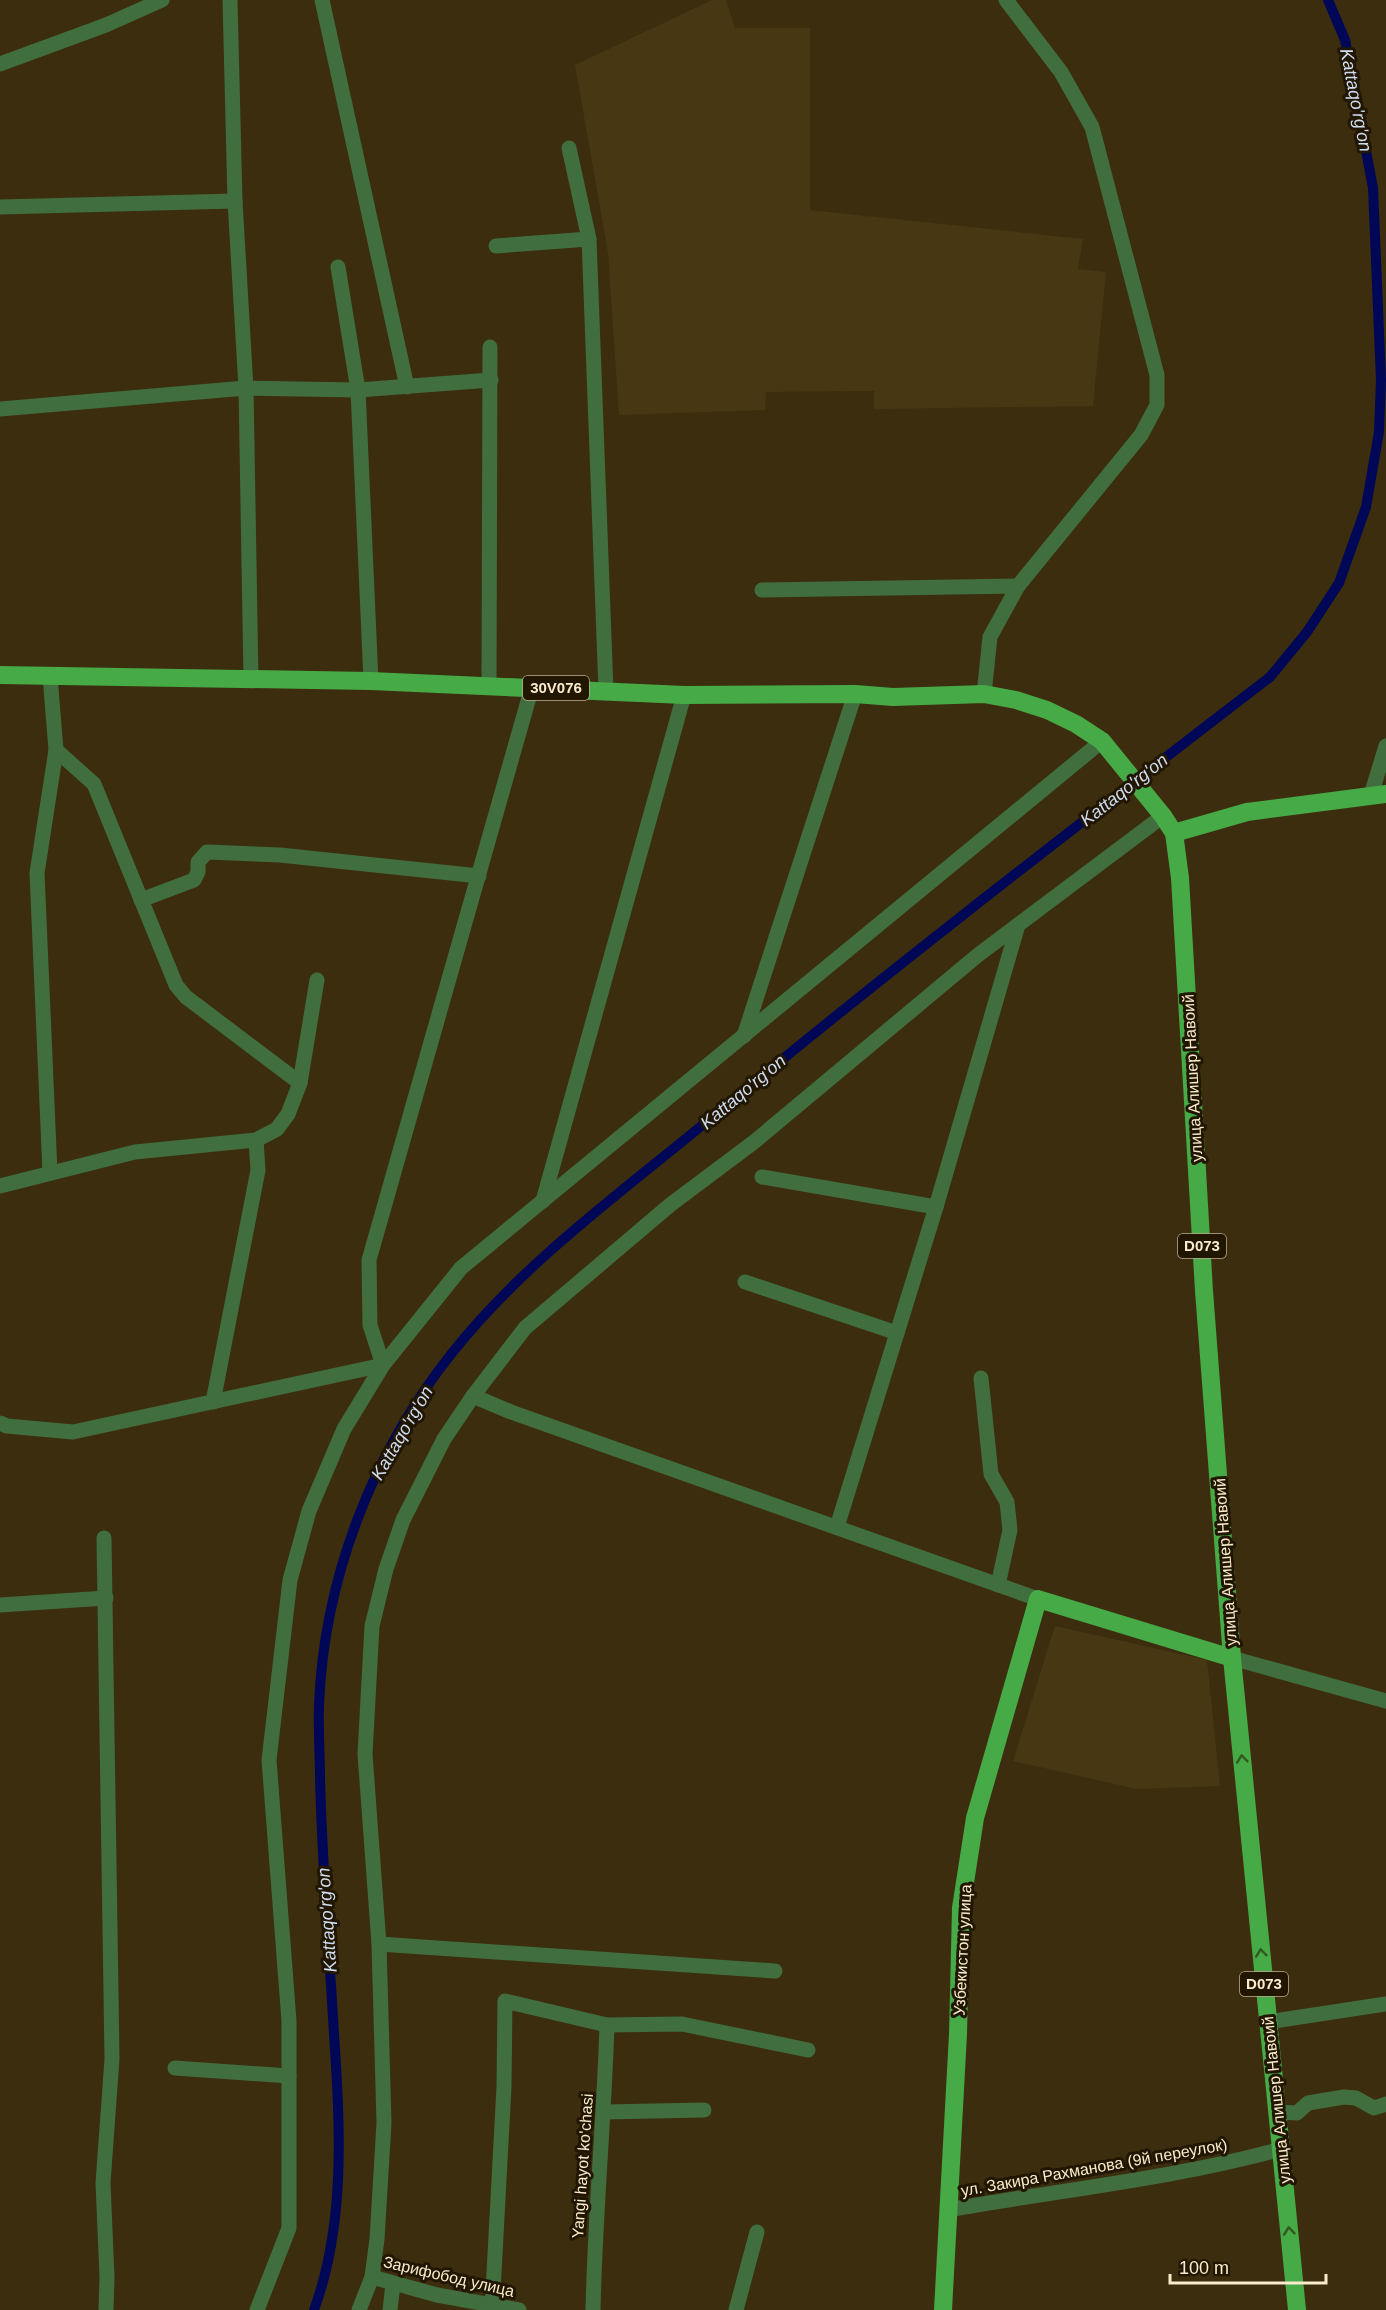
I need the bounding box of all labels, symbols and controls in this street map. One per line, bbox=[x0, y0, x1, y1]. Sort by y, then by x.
water label: Kattaqo'rg'on bbox=[1336, 47, 1376, 153]
road number: 30V076 bbox=[523, 676, 589, 700]
water label: Kattaqo'rg'on bbox=[1076, 750, 1172, 830]
street label: улица Алишер Навоий bbox=[1180, 994, 1205, 1162]
water label: Kattaqo'rg'on bbox=[696, 1051, 790, 1133]
road number: D073 bbox=[1178, 1234, 1226, 1258]
water label: Kattaqo'rg'on bbox=[367, 1383, 437, 1483]
street label: улица Алишер Навоий bbox=[1211, 1478, 1240, 1646]
one-way arrow bbox=[1236, 1755, 1249, 1764]
water label: Kattaqo'rg'on bbox=[313, 1867, 341, 1973]
street label: Узбекистон улица bbox=[951, 1884, 974, 2016]
one-way arrow bbox=[1255, 1949, 1268, 1958]
road number: D073 bbox=[1240, 1972, 1288, 1996]
street label: улица Алишер Навоий bbox=[1259, 2016, 1294, 2184]
street label: Yangi hayot ko'chasi bbox=[569, 2093, 596, 2239]
street label: ул. Закира Рахманова (9й переулок) bbox=[960, 2136, 1229, 2199]
one-way arrow bbox=[1283, 2226, 1296, 2235]
scale bar bbox=[1170, 2247, 1326, 2285]
street label: Зарифобод улица bbox=[382, 2253, 516, 2300]
text: 100 m bbox=[1179, 2258, 1229, 2278]

